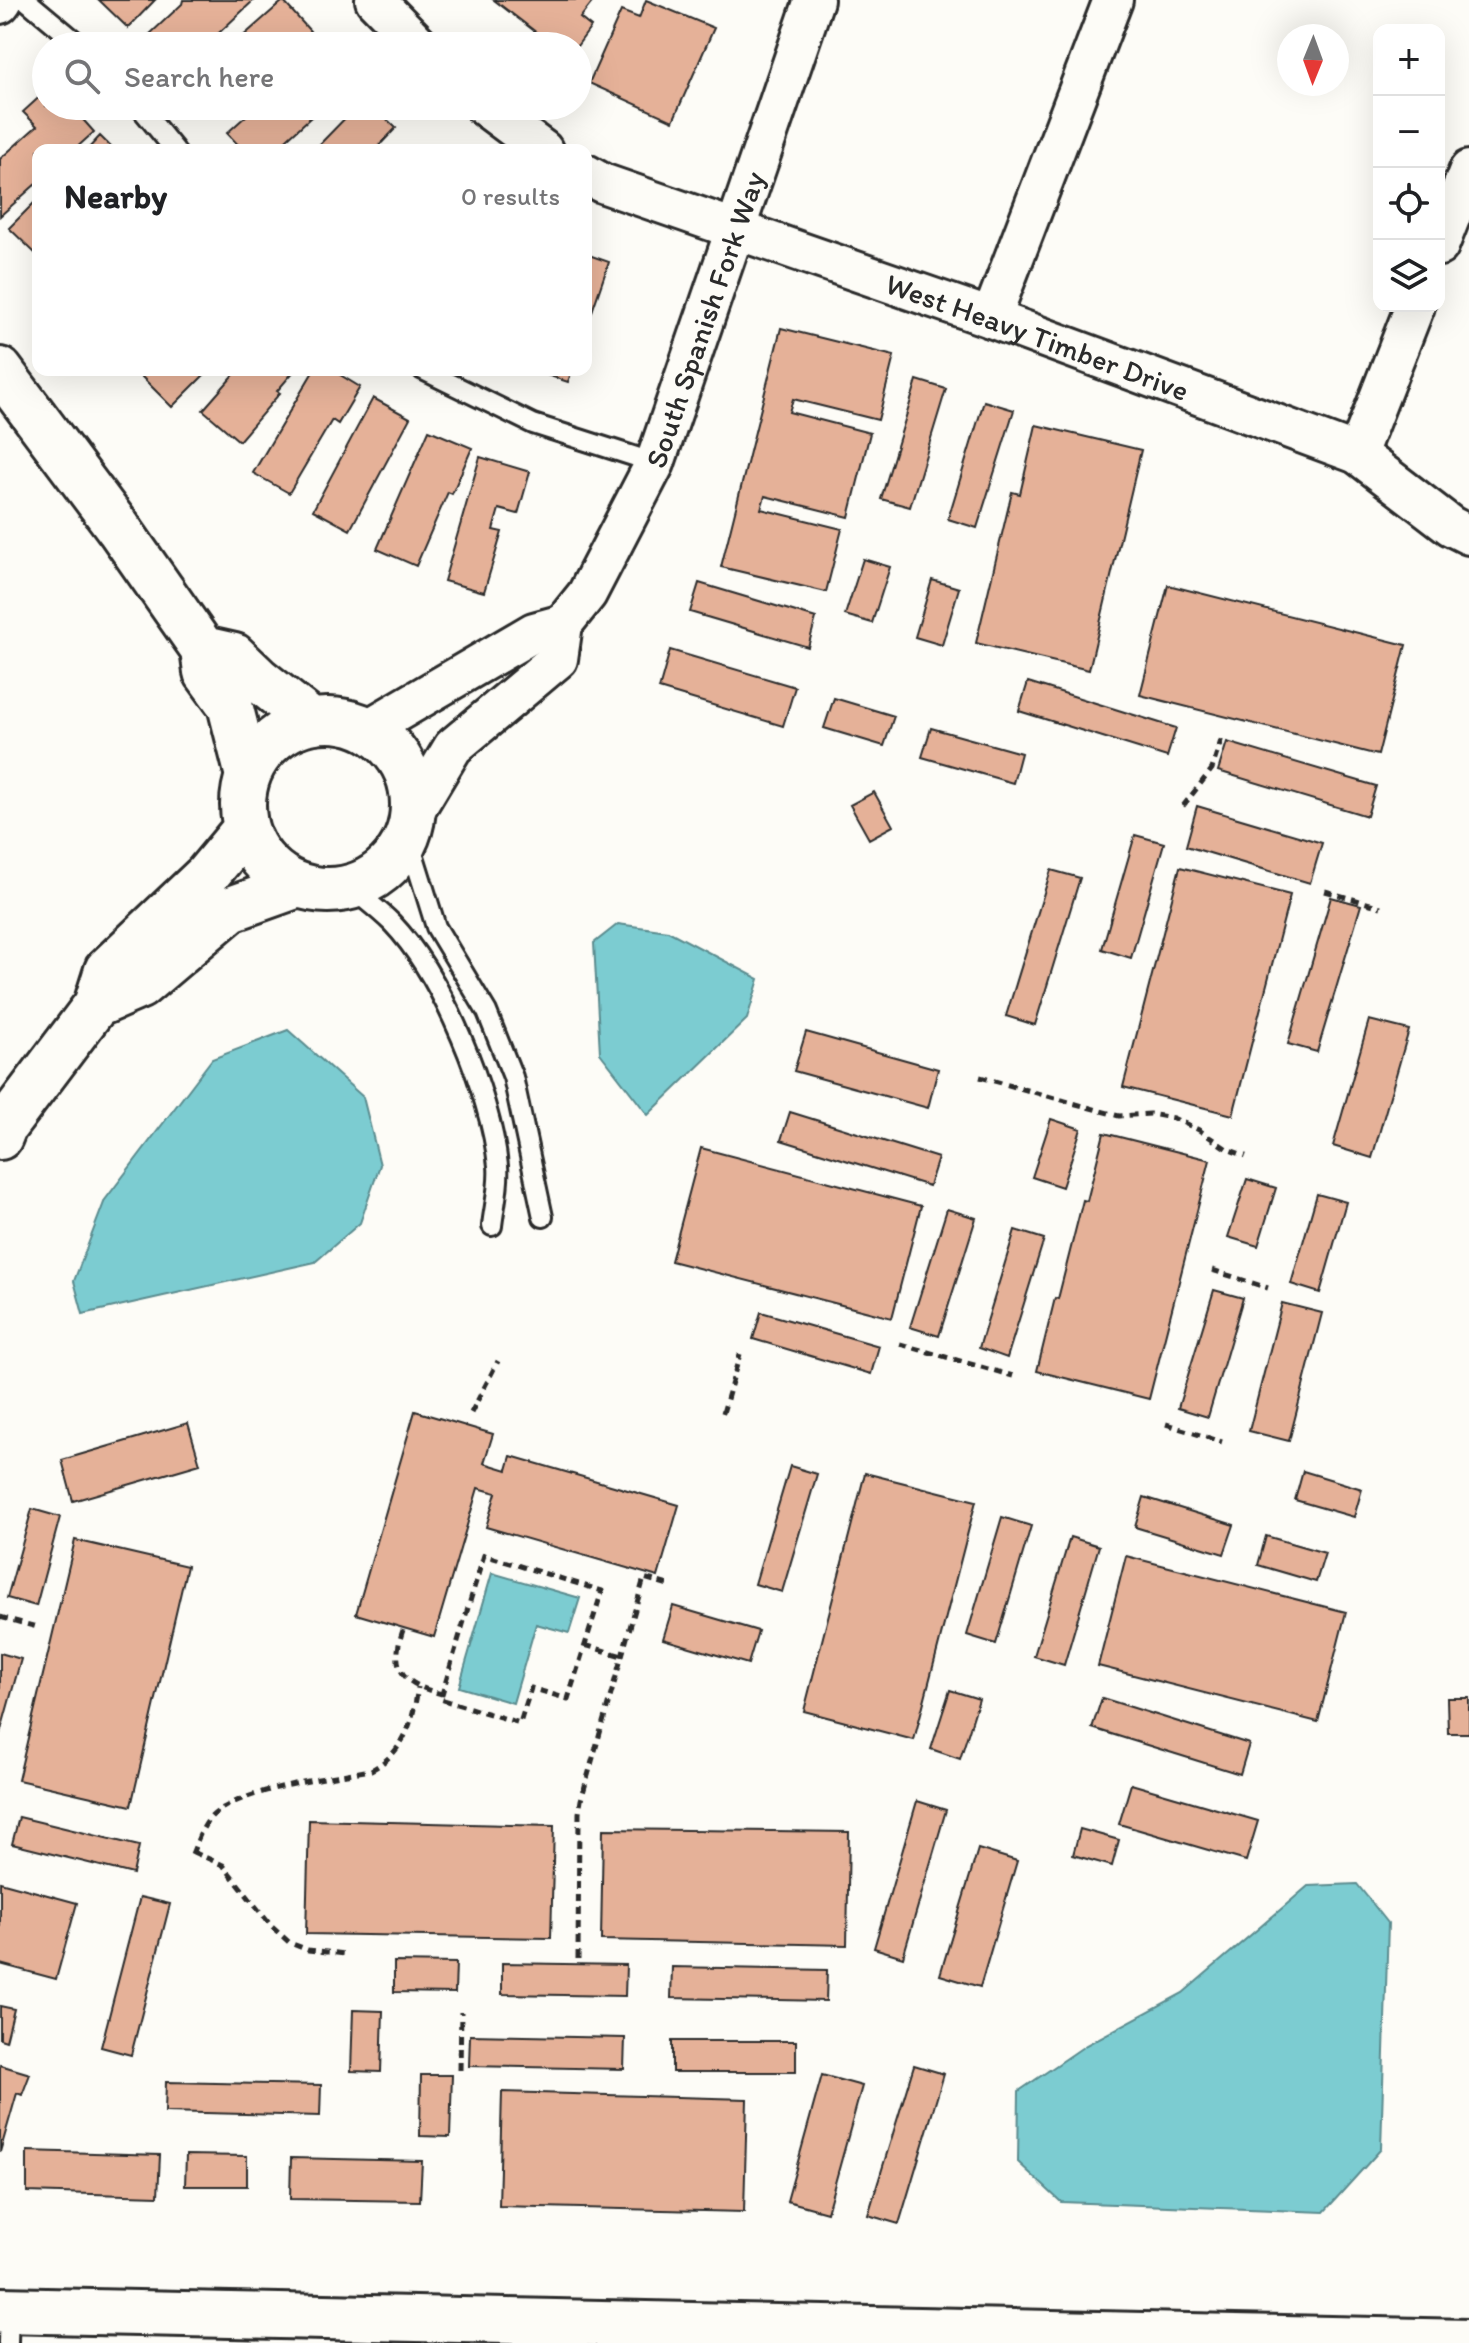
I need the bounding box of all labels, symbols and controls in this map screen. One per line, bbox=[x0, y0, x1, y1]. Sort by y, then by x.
north arrow bbox=[1277, 24, 1349, 96]
map controls bbox=[1373, 24, 1445, 312]
button: + bbox=[1373, 24, 1445, 96]
search box bbox=[32, 32, 592, 120]
icon: search bbox=[60, 54, 104, 98]
text: Search here bbox=[124, 58, 274, 95]
button: − bbox=[1373, 96, 1445, 168]
street label: South Spanish Fork Way bbox=[636, 166, 772, 473]
button: locate bbox=[1373, 168, 1445, 240]
text: Nearby bbox=[64, 176, 167, 217]
text: 0 results bbox=[461, 180, 560, 212]
button: layers bbox=[1373, 240, 1445, 312]
street label: West Heavy Timber Drive bbox=[881, 264, 1194, 408]

